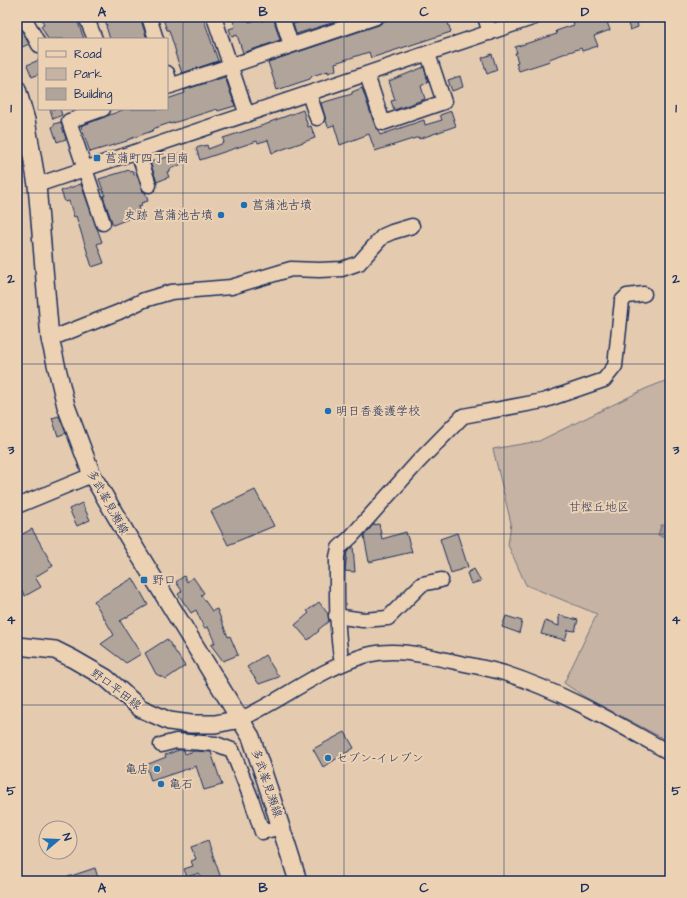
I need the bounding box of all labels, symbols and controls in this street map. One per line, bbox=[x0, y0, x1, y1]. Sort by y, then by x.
text: A bbox=[98, 3, 107, 21]
text: B bbox=[258, 3, 268, 21]
text: C bbox=[419, 3, 429, 21]
text: D bbox=[581, 3, 590, 21]
legend bbox=[38, 38, 168, 110]
text: Road bbox=[74, 46, 102, 63]
text: Park bbox=[74, 66, 102, 83]
text: Building bbox=[74, 86, 112, 104]
text: 1 bbox=[10, 99, 12, 117]
text: 1 bbox=[675, 99, 677, 117]
place label: 菖蒲町四丁目南 bbox=[105, 150, 189, 167]
marker: 菖蒲町四丁目南 bbox=[92, 153, 102, 163]
place label: 菖蒲池古墳 bbox=[252, 197, 312, 214]
marker: 菖蒲池古墳 bbox=[239, 200, 249, 210]
place label: 史跡 菖蒲池古墳 bbox=[124, 207, 213, 224]
marker: 史跡 菖蒲池古墳 bbox=[216, 210, 226, 220]
text: 2 bbox=[6, 270, 15, 288]
text: 2 bbox=[671, 270, 680, 288]
place label: 明日香養護学校 bbox=[336, 403, 420, 420]
marker: 明日香養護学校 bbox=[323, 406, 333, 416]
text: 3 bbox=[7, 441, 15, 459]
text: 3 bbox=[672, 441, 680, 459]
street label: 多武峯見瀬線 bbox=[83, 467, 132, 538]
park label: 甘樫丘地区 bbox=[569, 499, 629, 516]
place label: 野口 bbox=[152, 572, 176, 589]
marker: 野口 bbox=[139, 575, 149, 585]
text: 4 bbox=[7, 611, 16, 629]
text: 4 bbox=[672, 611, 681, 629]
street label: 野口平田線 bbox=[87, 665, 145, 714]
street label: 多武峯見瀬線 bbox=[247, 746, 286, 820]
place label: セブン-イレブン bbox=[336, 750, 424, 767]
marker: セブン-イレブン bbox=[323, 753, 333, 763]
place label: 亀店 bbox=[125, 761, 149, 778]
marker: 亀店 bbox=[152, 764, 162, 774]
place label: 亀石 bbox=[169, 776, 193, 793]
marker: 亀石 bbox=[156, 779, 166, 789]
text: 5 bbox=[6, 782, 16, 800]
text: 5 bbox=[671, 782, 681, 800]
north arrow bbox=[38, 820, 78, 860]
text: N bbox=[59, 831, 75, 843]
text: A bbox=[98, 879, 107, 897]
text: B bbox=[258, 879, 268, 897]
text: C bbox=[419, 879, 429, 897]
text: D bbox=[581, 879, 590, 897]

